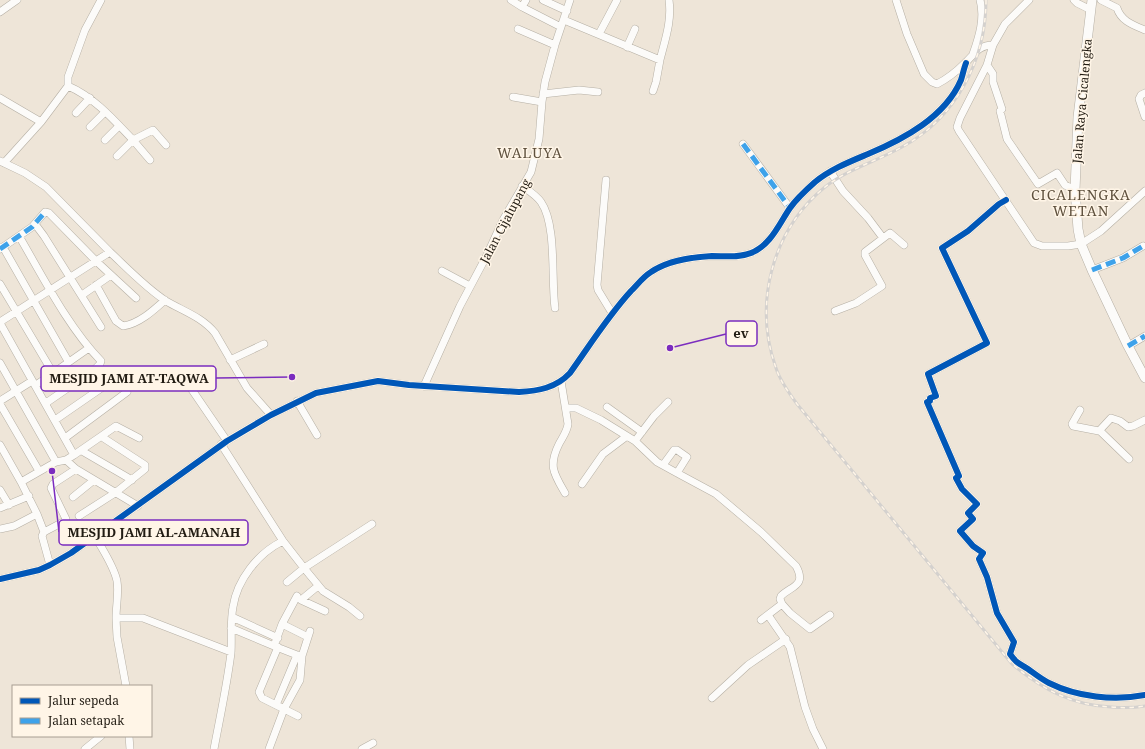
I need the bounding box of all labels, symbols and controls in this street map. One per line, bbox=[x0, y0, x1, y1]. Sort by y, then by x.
street label: Jalan Raya Cicalengka bbox=[1068, 38, 1096, 165]
district label: WALUYA bbox=[497, 143, 563, 162]
street label: Jalan Cijalupang bbox=[475, 175, 535, 267]
district label: CICALENGKA WETAN bbox=[1031, 185, 1131, 220]
callout: ev bbox=[726, 321, 757, 346]
text: ev bbox=[733, 324, 749, 342]
callout: MESJID JAMI AT-TAQWA bbox=[41, 366, 216, 391]
text: MESJID JAMI AT-TAQWA bbox=[49, 369, 209, 387]
callout: MESJID JAMI AL-AMANAH bbox=[59, 520, 248, 545]
text: MESJID JAMI AL-AMANAH bbox=[68, 523, 241, 541]
legend bbox=[12, 685, 152, 737]
text: Jalur sepeda bbox=[47, 692, 119, 709]
text: Jalan setapak bbox=[47, 712, 125, 729]

